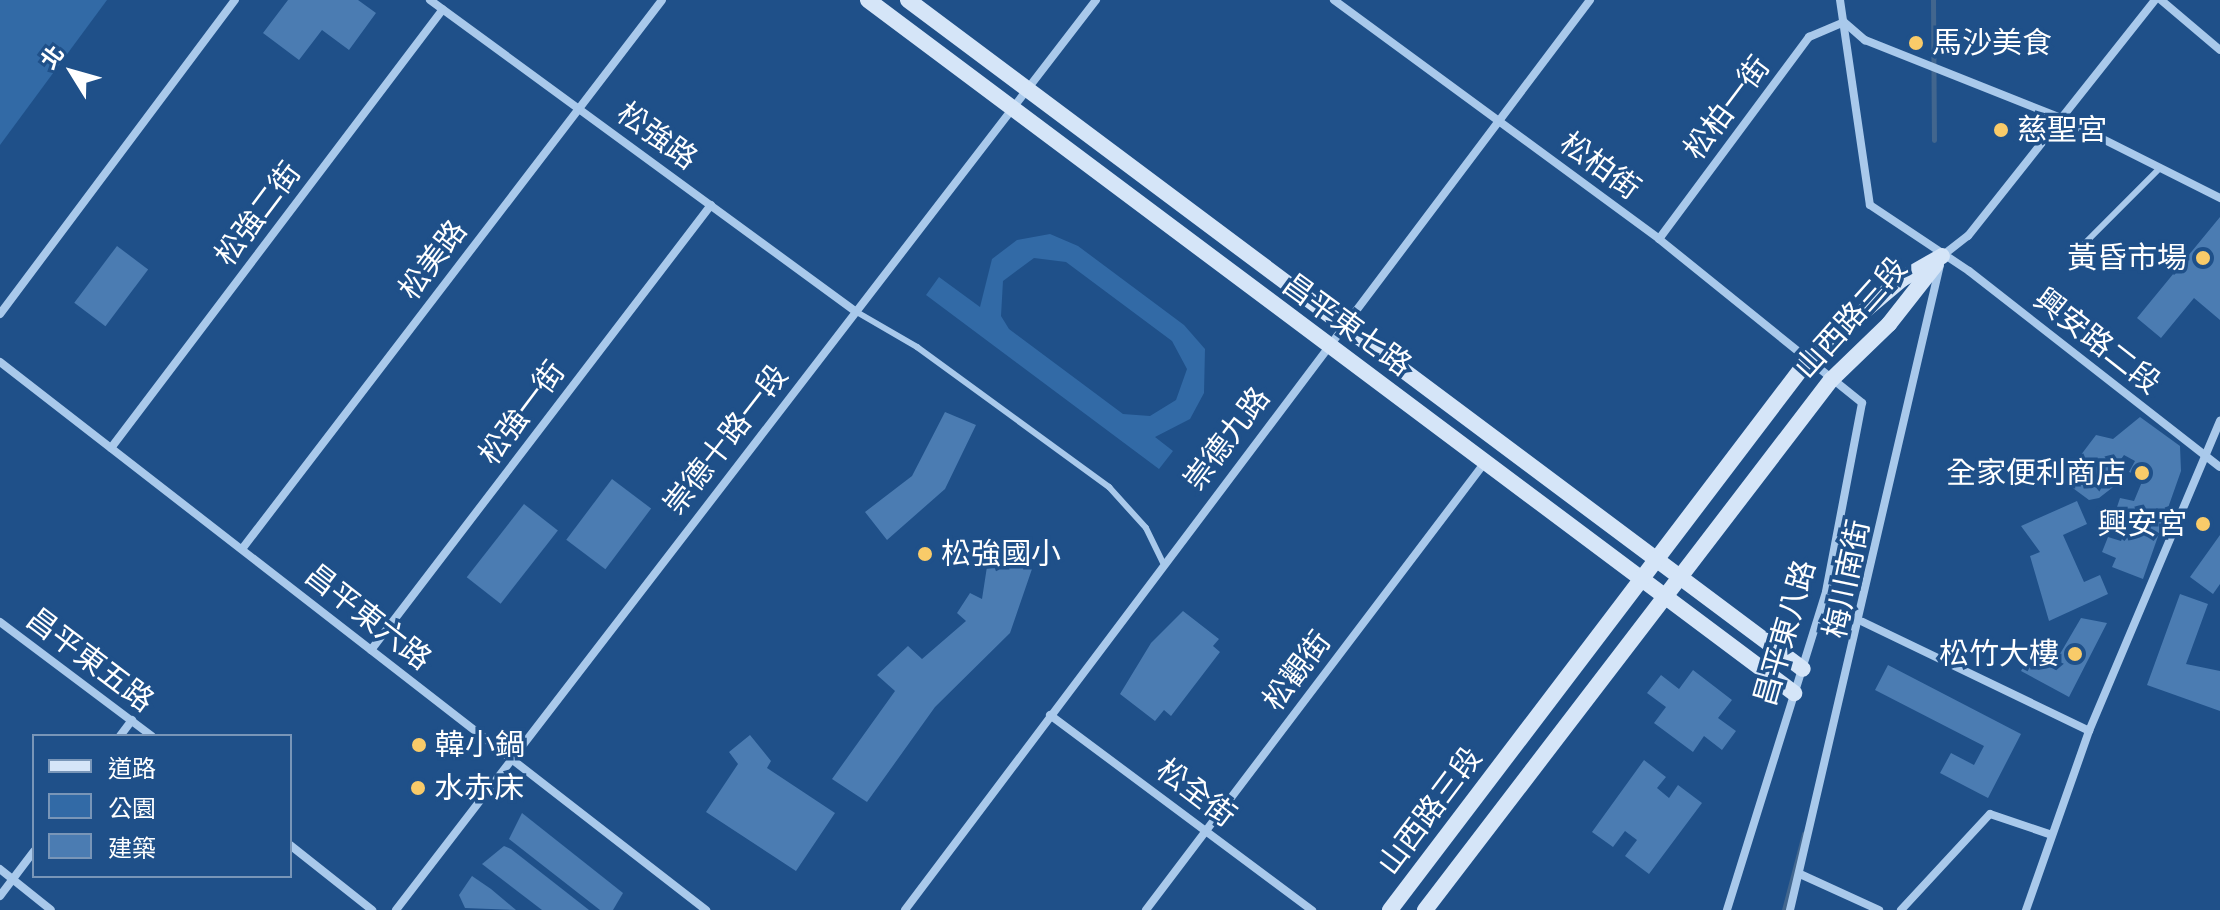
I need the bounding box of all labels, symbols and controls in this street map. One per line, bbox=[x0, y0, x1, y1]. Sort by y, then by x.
place label: 馬沙美食 bbox=[1932, 25, 2052, 61]
north arrow bbox=[32, 32, 112, 112]
marker: 馬沙美食 bbox=[1907, 34, 1925, 52]
text: 北 bbox=[36, 41, 70, 74]
street label: 松柏一街 bbox=[1677, 49, 1777, 167]
street label: 松強路 bbox=[610, 95, 704, 177]
place label: 慈聖宮 bbox=[2017, 112, 2107, 148]
marker: 慈聖宮 bbox=[1992, 121, 2010, 139]
street label: 松柏街 bbox=[1553, 125, 1647, 207]
street label: 松強二街 bbox=[208, 155, 308, 273]
street label: 松美路 bbox=[392, 213, 474, 307]
place label: 黃昏市場 bbox=[2067, 240, 2187, 276]
marker: 黃昏市場 bbox=[2194, 249, 2212, 267]
street label: 山西路三段 bbox=[1787, 250, 1915, 386]
street label: 昌平東七路 bbox=[1276, 266, 1418, 384]
street label: 興安路二段 bbox=[2027, 281, 2167, 401]
street label: 松強一街 bbox=[472, 354, 572, 472]
street label: 崇德十路一段 bbox=[656, 358, 796, 522]
street label: 崇德九路 bbox=[1177, 380, 1277, 498]
place label: 全家便利商店 bbox=[1946, 455, 2126, 491]
marker: 全家便利商店 bbox=[2133, 464, 2151, 482]
place label: 興安宮 bbox=[2097, 506, 2187, 542]
marker: 興安宮 bbox=[2194, 515, 2212, 533]
street label: 梅川南街 bbox=[1817, 517, 1877, 641]
place label: 松強國小 bbox=[941, 536, 1061, 572]
marker: 松強國小 bbox=[916, 545, 934, 563]
street label: 昌平東八路 bbox=[1747, 556, 1823, 710]
street label: 昌平東六路 bbox=[298, 557, 438, 677]
street label: 昌平東五路 bbox=[19, 600, 161, 720]
street label: 松觀街 bbox=[1256, 624, 1338, 718]
place label: 松竹大樓 bbox=[1939, 636, 2059, 672]
marker: 松竹大樓 bbox=[2066, 645, 2084, 663]
place label: 韓小鍋 bbox=[435, 727, 525, 763]
legend bbox=[32, 734, 292, 878]
marker: 韓小鍋 bbox=[410, 736, 428, 754]
street label: 山西路三段 bbox=[1370, 740, 1490, 882]
street label: 松全街 bbox=[1149, 752, 1243, 834]
text: 道路 bbox=[108, 755, 156, 783]
place label: 水赤床 bbox=[434, 770, 524, 806]
marker: 水赤床 bbox=[409, 779, 427, 797]
text: 公園 bbox=[108, 795, 156, 823]
text: 建築 bbox=[108, 835, 156, 863]

